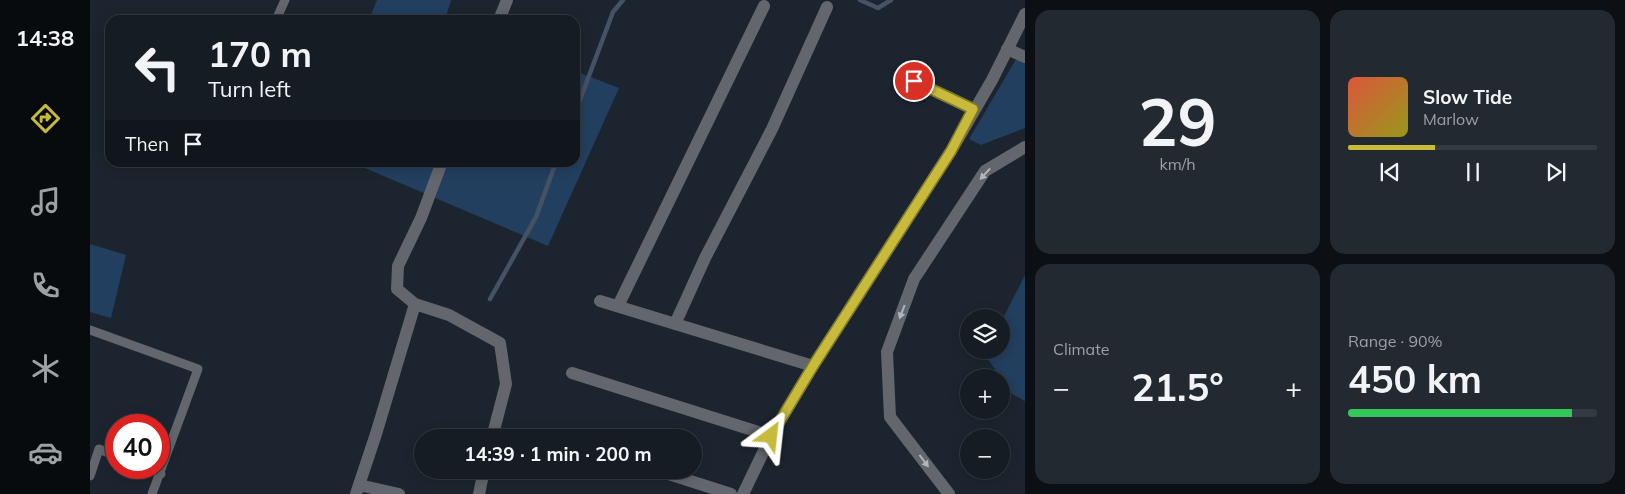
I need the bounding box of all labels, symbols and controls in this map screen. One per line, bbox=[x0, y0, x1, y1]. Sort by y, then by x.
text: 14:38 bbox=[16, 24, 74, 52]
text: 170 m bbox=[208, 32, 312, 76]
icon: left bbox=[125, 35, 190, 100]
pin bbox=[893, 60, 935, 102]
icon: arrive bbox=[900, 67, 928, 95]
text: Turn left bbox=[208, 75, 291, 103]
text: 29 bbox=[1138, 81, 1217, 162]
text: Slow Tide bbox=[1423, 85, 1512, 109]
icon: directions bbox=[28, 101, 63, 136]
text: Marlow bbox=[1423, 109, 1479, 129]
icon: arrive bbox=[179, 130, 207, 158]
text: Then bbox=[125, 132, 169, 156]
text: km/h bbox=[1159, 154, 1196, 174]
icon: previous bbox=[1376, 158, 1404, 186]
icon: pause bbox=[1459, 158, 1487, 186]
icon: next bbox=[1542, 158, 1570, 186]
one-way arrow bbox=[979, 167, 991, 179]
icon: music bbox=[28, 184, 63, 219]
icon: phone bbox=[28, 268, 63, 303]
one-way arrow bbox=[898, 305, 906, 320]
map controls bbox=[960, 309, 1010, 479]
button: layers bbox=[960, 309, 1010, 359]
text: Range · 90% bbox=[1348, 331, 1443, 351]
text: Climate bbox=[1053, 339, 1109, 359]
icon: climate bbox=[28, 351, 63, 386]
text: 450 km bbox=[1348, 355, 1482, 403]
text: 21.5° bbox=[1131, 363, 1224, 411]
button: + bbox=[960, 369, 1010, 419]
text: − bbox=[1053, 370, 1070, 405]
text: + bbox=[1285, 370, 1302, 405]
position arrow bbox=[744, 409, 796, 461]
speed limit sign: 40 bbox=[105, 414, 170, 479]
button: − bbox=[960, 429, 1010, 479]
icon: car bbox=[28, 435, 63, 470]
text: 14:39 · 1 min · 200 m bbox=[464, 442, 652, 466]
one-way arrow bbox=[918, 454, 929, 467]

